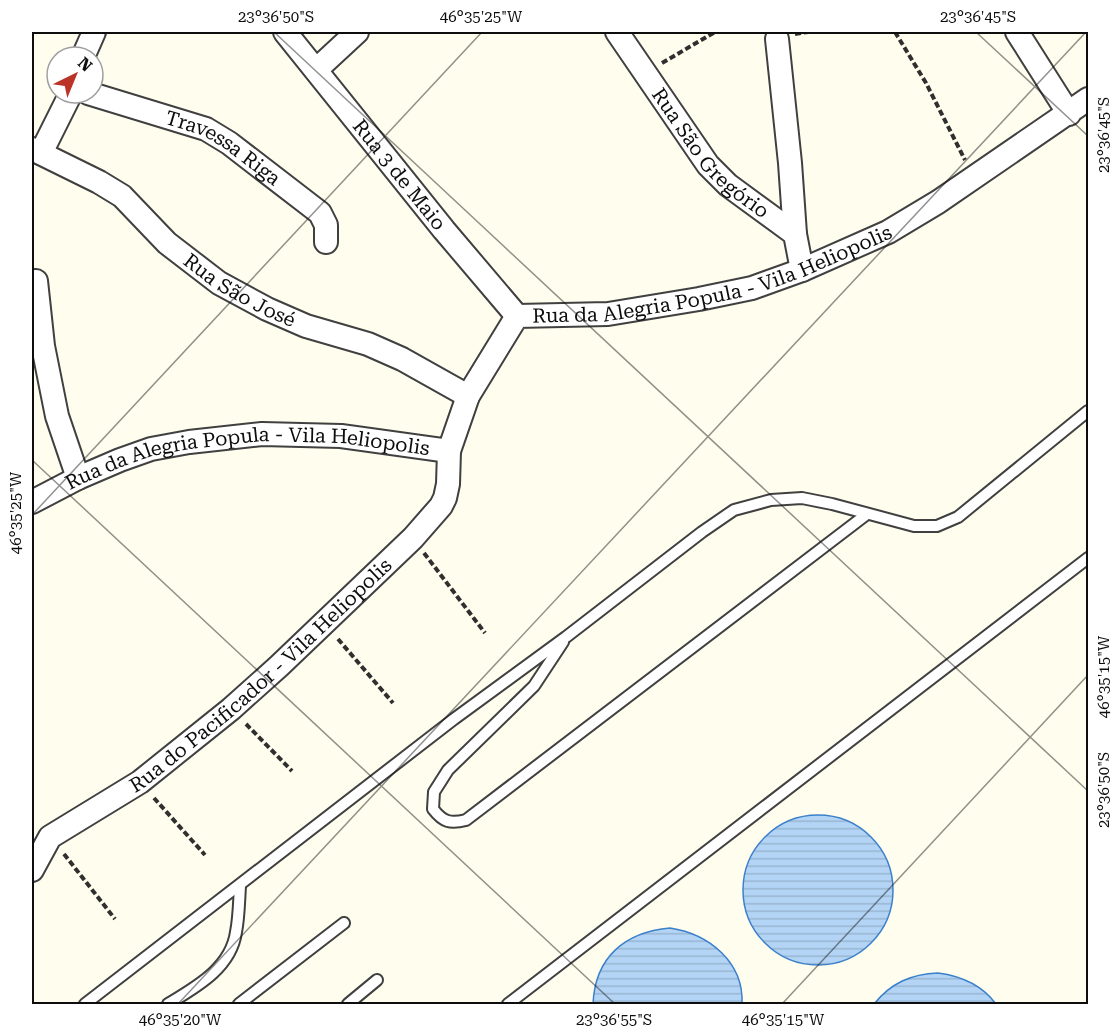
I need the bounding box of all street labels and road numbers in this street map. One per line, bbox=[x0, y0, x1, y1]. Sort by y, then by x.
street label: Rua São Gregório bbox=[647, 83, 774, 223]
street label: Travessa Riga bbox=[163, 105, 286, 190]
street label: Rua 3 de Maio bbox=[348, 114, 451, 235]
street label: Rua da Alegria Popula - Vila Heliopolis bbox=[532, 220, 896, 328]
street label: Rua São José bbox=[179, 248, 299, 332]
street label: Rua da Alegria Popula - Vila Heliopolis bbox=[61, 422, 431, 495]
street label: Rua do Pacificador - Vila Heliopolis bbox=[125, 553, 396, 798]

